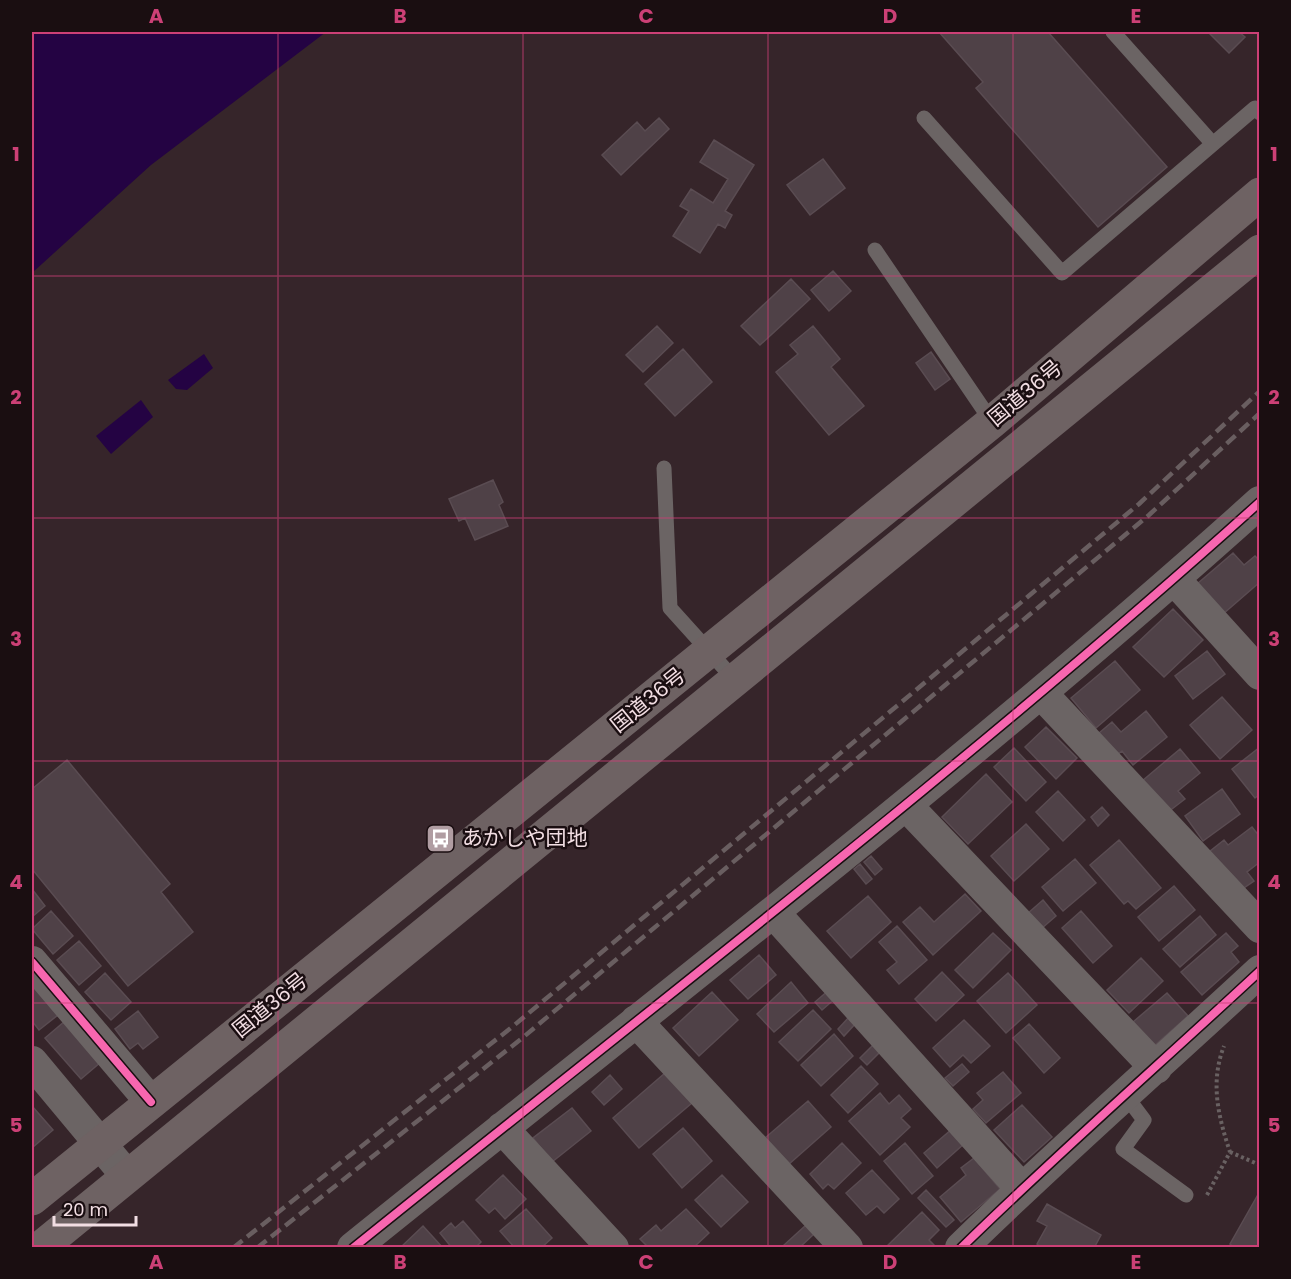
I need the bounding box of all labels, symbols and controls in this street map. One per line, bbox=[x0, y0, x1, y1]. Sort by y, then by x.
text: A bbox=[149, 2, 164, 30]
text: B bbox=[393, 2, 407, 30]
text: C bbox=[638, 2, 654, 30]
text: D bbox=[883, 2, 897, 30]
text: E bbox=[1131, 2, 1141, 30]
text: 1 bbox=[12, 140, 20, 168]
text: 1 bbox=[1270, 140, 1278, 168]
street label: 国道36号 bbox=[981, 353, 1068, 432]
text: 2 bbox=[10, 383, 22, 411]
text: 2 bbox=[1268, 383, 1280, 411]
text: 3 bbox=[10, 625, 22, 653]
text: 3 bbox=[1268, 625, 1280, 653]
street label: 国道36号 bbox=[604, 660, 691, 739]
bus stop icon: あかしや団地 bbox=[425, 822, 457, 854]
place label: あかしや団地 bbox=[462, 823, 588, 852]
text: 4 bbox=[9, 868, 23, 896]
text: 4 bbox=[1267, 868, 1281, 896]
street label: 国道36号 bbox=[226, 965, 313, 1044]
text: 5 bbox=[10, 1111, 23, 1139]
text: 5 bbox=[1268, 1111, 1281, 1139]
scale bar bbox=[54, 1189, 136, 1227]
text: 20 m bbox=[63, 1197, 108, 1222]
text: A bbox=[149, 1248, 164, 1276]
text: B bbox=[393, 1248, 407, 1276]
text: C bbox=[638, 1248, 654, 1276]
text: D bbox=[883, 1248, 897, 1276]
text: E bbox=[1131, 1248, 1141, 1276]

